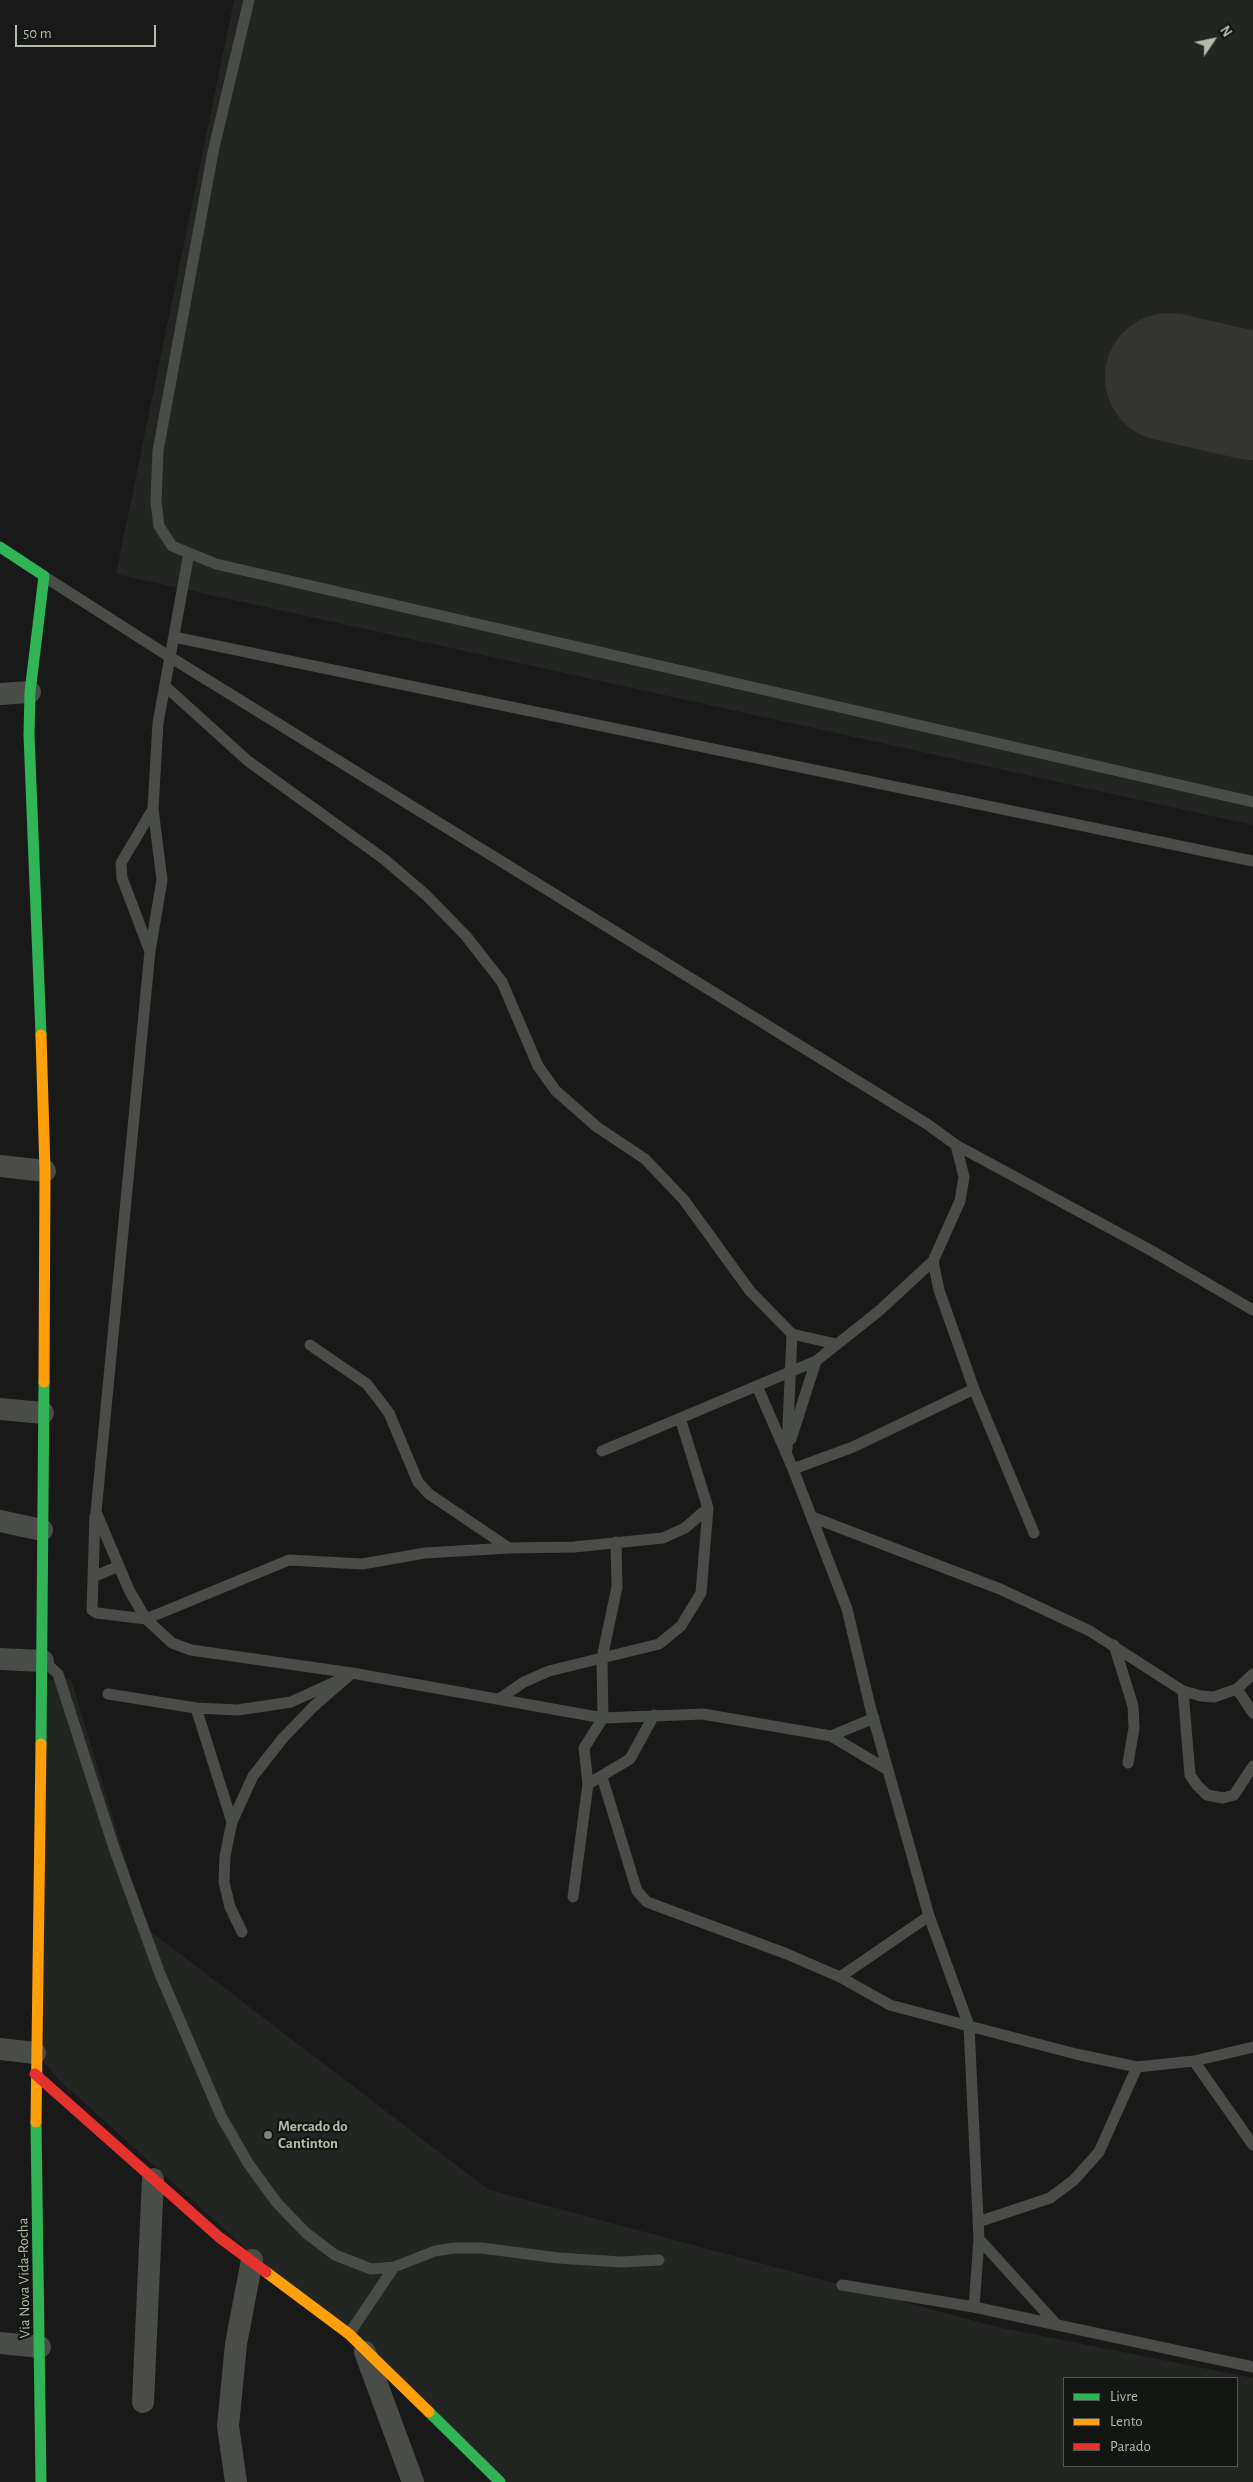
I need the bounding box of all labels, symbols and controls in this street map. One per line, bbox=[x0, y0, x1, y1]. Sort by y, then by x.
scale bar bbox=[18, 15, 159, 47]
north arrow bbox=[1188, 15, 1238, 65]
text: N bbox=[1217, 24, 1234, 40]
text: 50 m bbox=[23, 26, 52, 41]
place label: Mercado do Cantinton bbox=[278, 2117, 348, 2152]
marker: Mercado do Cantinton bbox=[262, 2129, 274, 2141]
street label: Via Nova Vida-Rocha bbox=[14, 2217, 34, 2339]
legend bbox=[1063, 2377, 1238, 2467]
text: Livre bbox=[1110, 2389, 1138, 2404]
text: Lento bbox=[1110, 2414, 1143, 2429]
text: Parado bbox=[1110, 2439, 1151, 2454]

